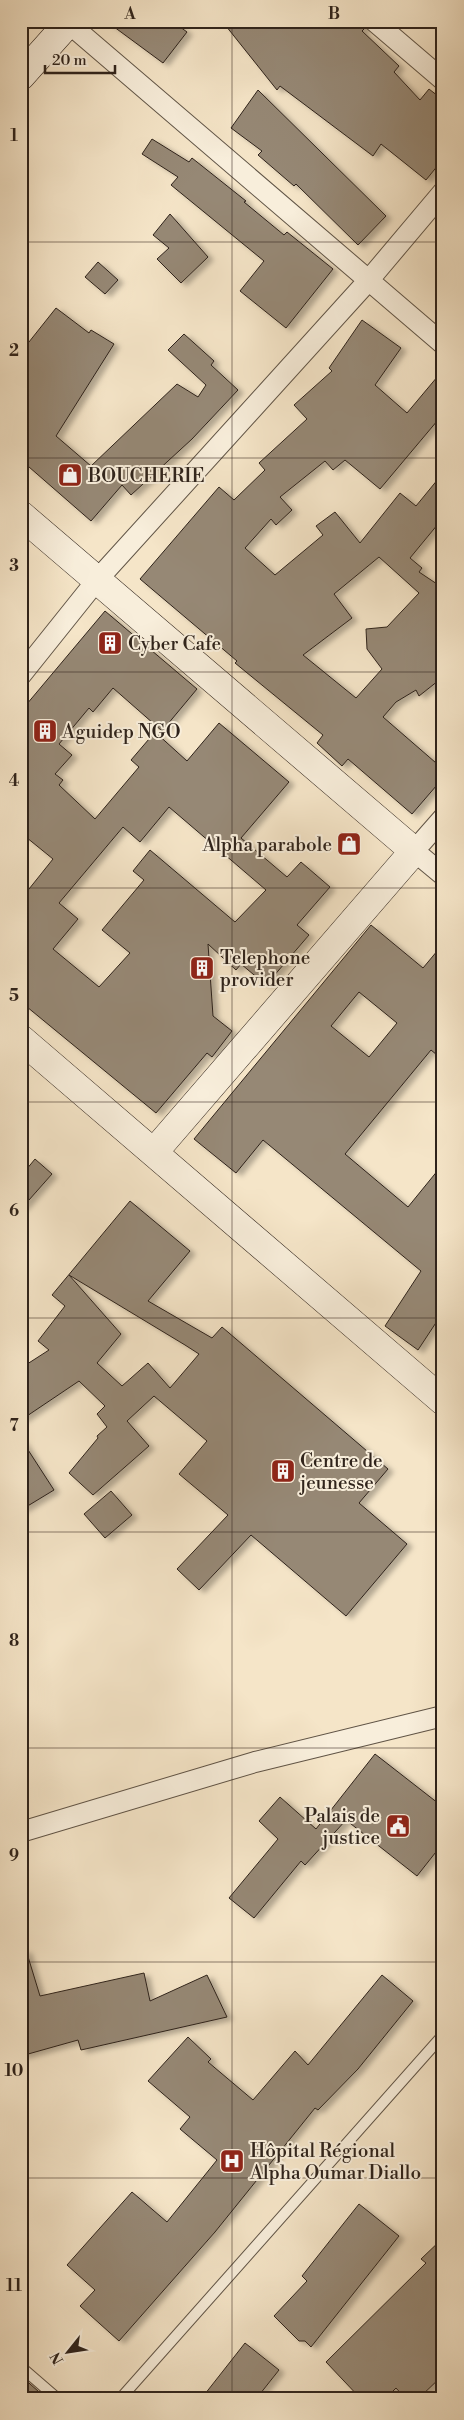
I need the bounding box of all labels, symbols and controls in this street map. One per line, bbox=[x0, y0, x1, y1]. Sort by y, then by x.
text: A bbox=[123, 4, 136, 24]
text: B bbox=[328, 4, 340, 24]
scale bar bbox=[45, 42, 115, 74]
text: 20 m bbox=[52, 51, 87, 70]
text: 1 bbox=[10, 126, 18, 146]
text: 2 bbox=[9, 341, 19, 361]
shop icon: BOUCHERIE bbox=[57, 462, 83, 488]
place label: BOUCHERIE bbox=[87, 464, 205, 488]
text: 3 bbox=[9, 556, 19, 576]
building icon: Cyber Cafe bbox=[97, 630, 123, 656]
place label: Cyber Cafe bbox=[128, 632, 221, 656]
building icon: Aguidep NGO bbox=[32, 718, 58, 744]
place label: Aguidep NGO bbox=[61, 720, 181, 744]
text: 4 bbox=[9, 771, 20, 791]
shop icon: Alpha parabole bbox=[336, 831, 362, 857]
place label: Alpha parabole bbox=[201, 833, 332, 857]
place label: Telephone provider bbox=[220, 946, 310, 992]
building icon: Telephone provider bbox=[189, 955, 215, 981]
text: 5 bbox=[9, 986, 19, 1006]
text: 6 bbox=[9, 1201, 19, 1221]
text: 7 bbox=[9, 1416, 19, 1436]
place label: Centre de jeunesse bbox=[299, 1449, 383, 1495]
building icon: Centre de jeunesse bbox=[270, 1458, 296, 1484]
text: 8 bbox=[9, 1631, 19, 1651]
place label: Palais de justice bbox=[304, 1804, 380, 1850]
public building icon: Palais de justice bbox=[385, 1813, 411, 1839]
text: 9 bbox=[9, 1846, 19, 1866]
text: 10 bbox=[5, 2061, 23, 2081]
place label: Hôpital Régional Alpha Oumar Diallo bbox=[249, 2139, 421, 2185]
hospital icon: Hôpital Régional Alpha Oumar Diallo bbox=[219, 2148, 245, 2174]
text: 11 bbox=[6, 2276, 22, 2296]
north arrow bbox=[42, 2328, 92, 2378]
text: N bbox=[47, 2349, 68, 2367]

